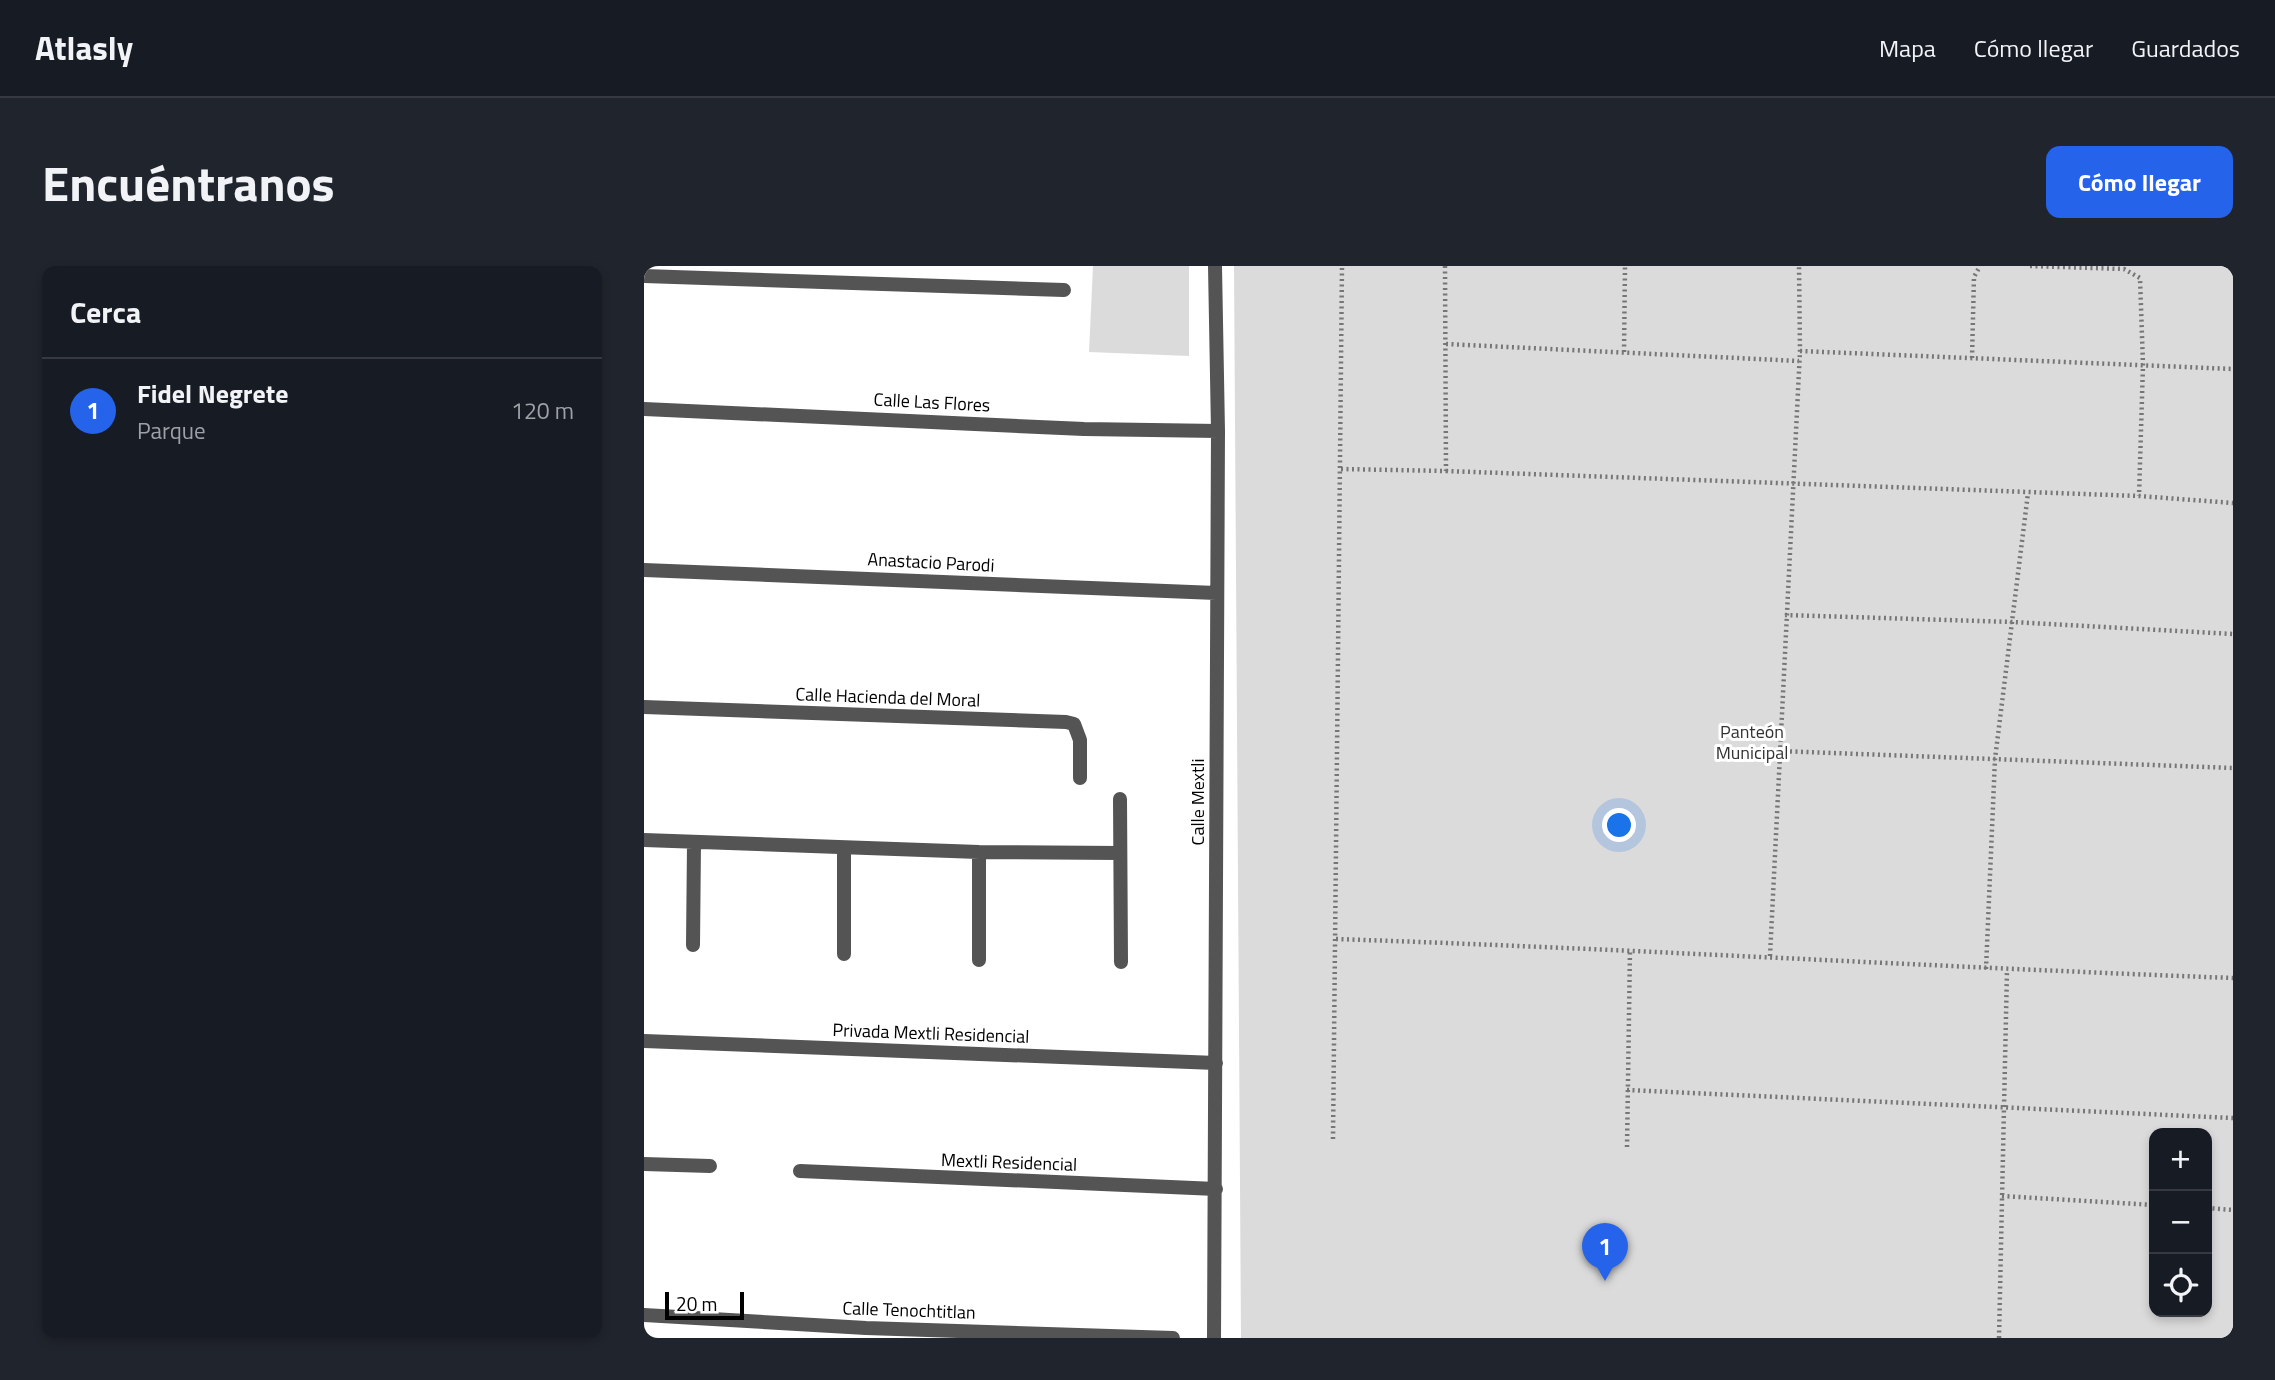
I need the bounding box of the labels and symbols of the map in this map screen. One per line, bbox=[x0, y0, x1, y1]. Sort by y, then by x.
street label: Calle Las Flores bbox=[873, 385, 991, 419]
street label: Anastacio Parodi bbox=[867, 545, 995, 579]
street label: Calle Hacienda del Moral bbox=[795, 680, 981, 714]
park label: Panteón Municipal bbox=[1716, 718, 1788, 766]
street label: Calle Mextli bbox=[1184, 759, 1211, 845]
your location bbox=[1602, 808, 1636, 842]
street label: Privada Mextli Residencial bbox=[832, 1016, 1030, 1050]
street label: Mextli Residencial bbox=[941, 1146, 1077, 1178]
pin: 1 bbox=[1582, 1223, 1628, 1281]
scale bar bbox=[665, 1289, 744, 1321]
street label: Calle Tenochtitlan bbox=[842, 1294, 976, 1326]

